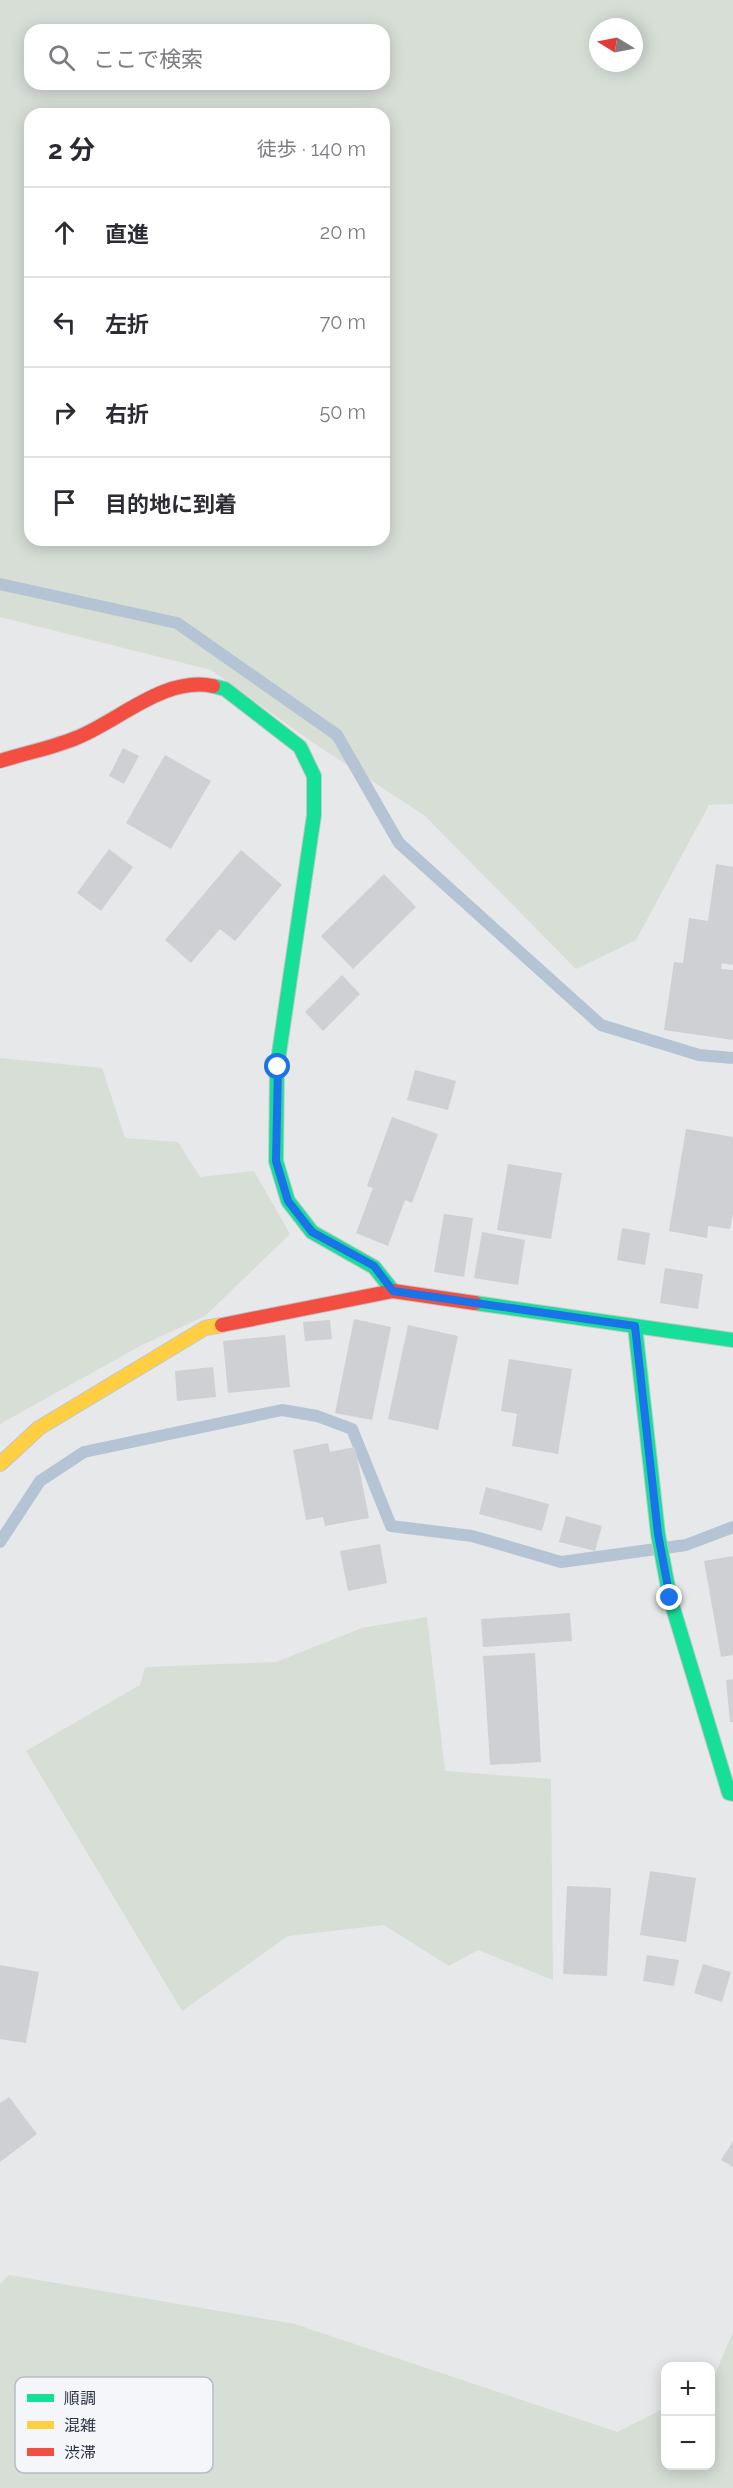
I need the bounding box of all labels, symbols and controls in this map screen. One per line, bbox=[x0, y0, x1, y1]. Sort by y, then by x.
north arrow bbox=[589, 18, 643, 72]
search box bbox=[24, 24, 390, 90]
icon: search bbox=[45, 41, 78, 74]
text: ここで検索 bbox=[93, 46, 203, 72]
text: 2 分 bbox=[48, 135, 95, 165]
text: 徒歩 · 140 m bbox=[257, 137, 366, 161]
icon: ahead bbox=[48, 216, 81, 249]
text: 20 m bbox=[320, 220, 366, 244]
text: 直進 bbox=[105, 221, 149, 247]
icon: left bbox=[48, 306, 81, 339]
text: 70 m bbox=[320, 310, 366, 334]
text: 左折 bbox=[105, 311, 149, 337]
icon: right bbox=[48, 396, 81, 429]
text: 50 m bbox=[319, 400, 366, 424]
text: 右折 bbox=[105, 401, 149, 427]
icon: arrive bbox=[48, 486, 81, 519]
text: 目的地に到着 bbox=[105, 491, 237, 517]
route start bbox=[264, 1053, 290, 1079]
route end bbox=[656, 1584, 682, 1610]
map controls bbox=[661, 2362, 715, 2470]
button: + bbox=[661, 2362, 715, 2416]
legend bbox=[15, 2377, 213, 2473]
text: 順調 bbox=[64, 2389, 96, 2408]
text: 混雑 bbox=[64, 2416, 96, 2435]
button: − bbox=[661, 2416, 715, 2470]
text: 渋滞 bbox=[64, 2443, 96, 2462]

